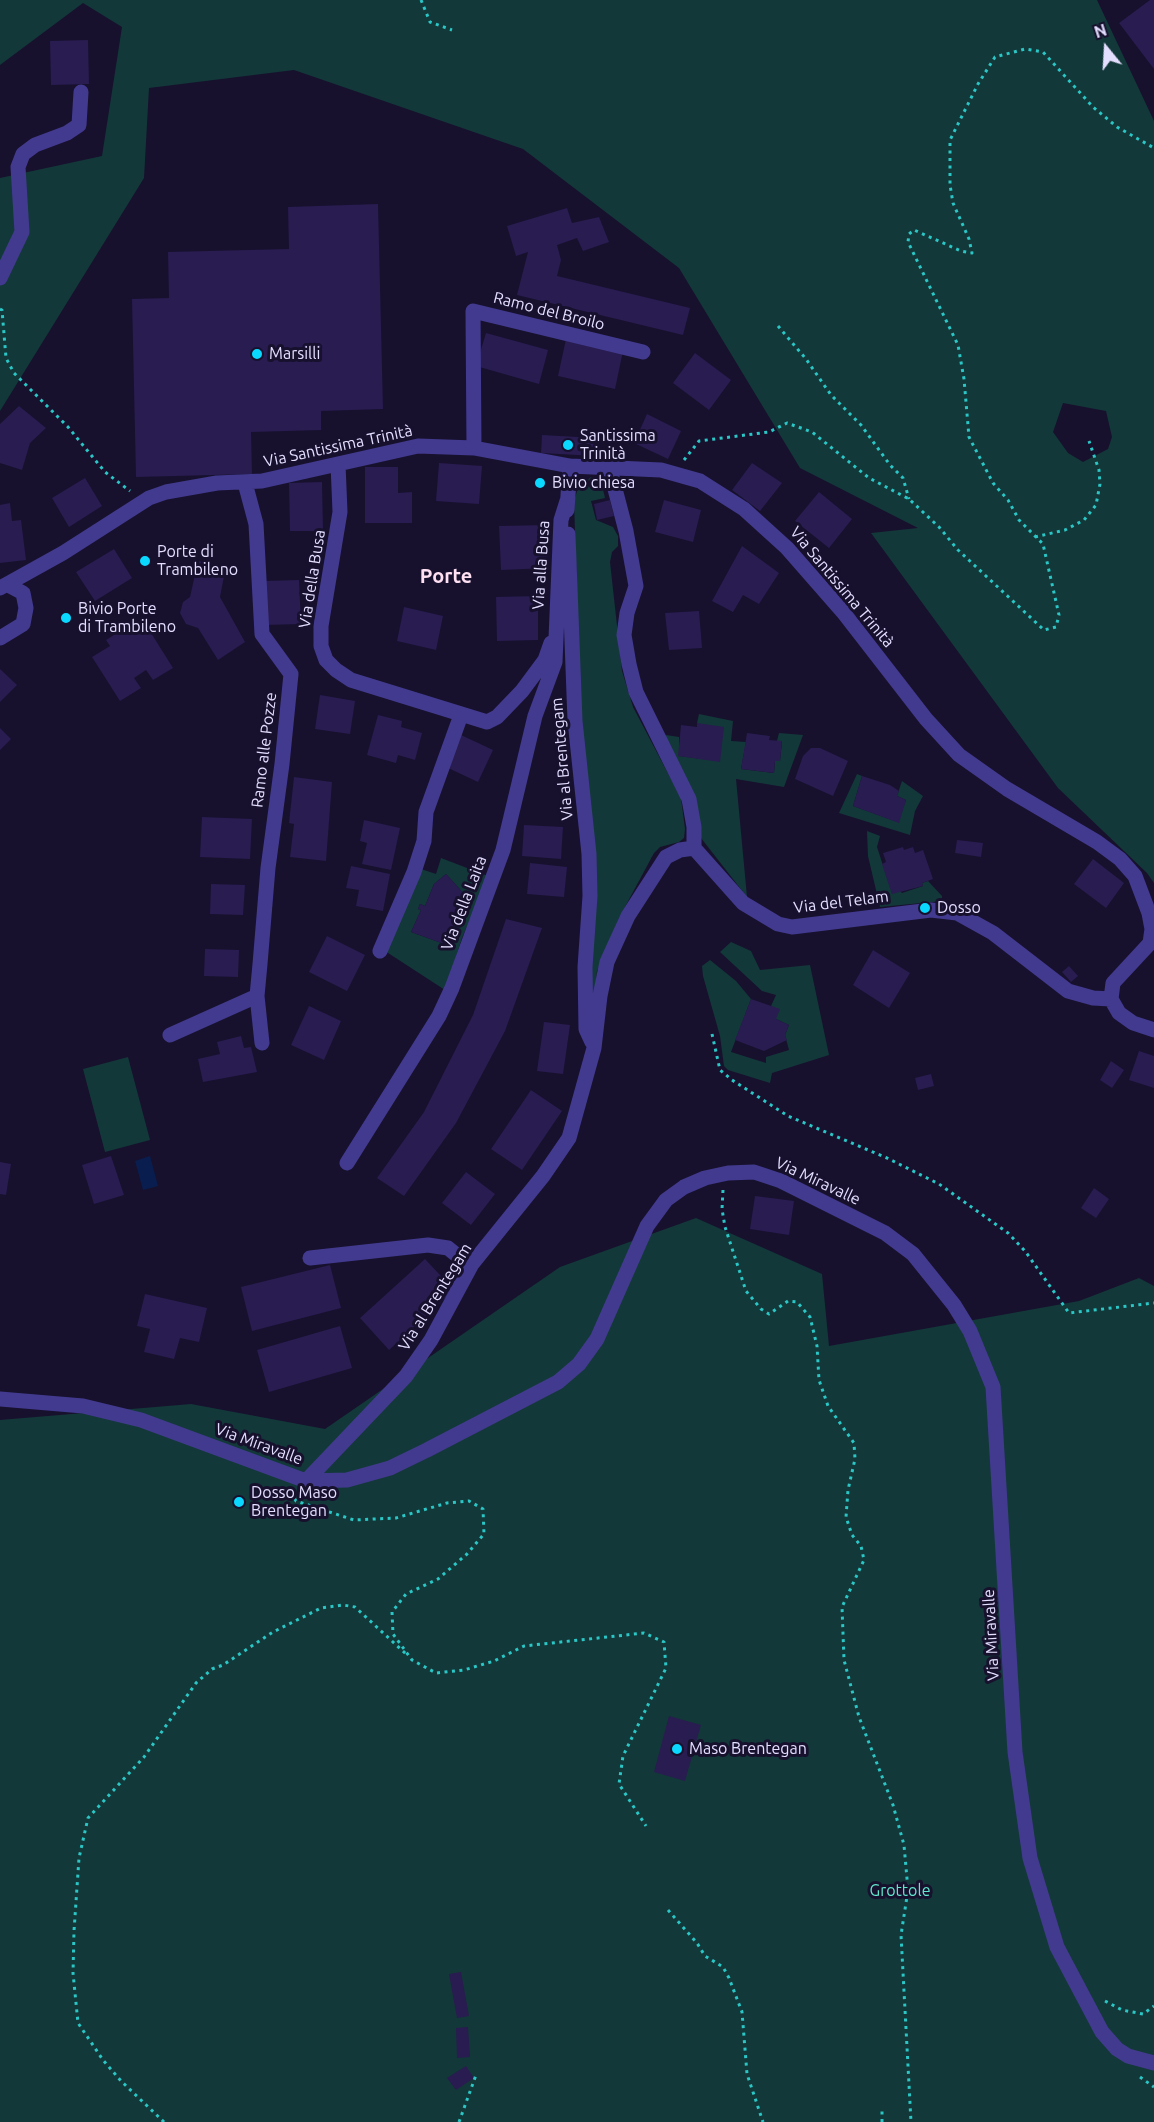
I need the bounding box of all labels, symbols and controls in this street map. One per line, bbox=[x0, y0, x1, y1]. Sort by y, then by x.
north arrow bbox=[1076, 18, 1136, 78]
text: N bbox=[1092, 20, 1109, 41]
street label: Ramo del Broilo bbox=[491, 288, 607, 334]
place label: Marsilli bbox=[269, 344, 320, 364]
marker: Marsilli bbox=[250, 347, 264, 361]
street label: Via Santissima Trinità bbox=[262, 421, 414, 471]
place label: Santissima Trinità bbox=[580, 426, 656, 464]
marker: Santissima Trinità bbox=[561, 438, 575, 452]
place label: Bivio chiesa bbox=[552, 473, 635, 493]
marker: Bivio chiesa bbox=[533, 476, 547, 490]
street label: Via alla Busa bbox=[528, 520, 554, 610]
street label: Via Santissima Trinità bbox=[786, 523, 898, 651]
street label: Via della Busa bbox=[295, 528, 329, 630]
place label: Porte di Trambileno bbox=[157, 542, 238, 580]
marker: Porte di Trambileno bbox=[138, 554, 152, 568]
district label: Porte bbox=[420, 564, 472, 588]
place label: Bivio Porte di Trambileno bbox=[78, 599, 176, 637]
marker: Bivio Porte di Trambileno bbox=[59, 611, 73, 625]
street label: Ramo alle Pozze bbox=[247, 691, 281, 809]
street label: Via al Brentegam bbox=[547, 697, 577, 821]
street label: Via della Laita bbox=[437, 853, 491, 953]
street label: Via del Telam bbox=[792, 887, 890, 917]
place label: Dosso bbox=[937, 898, 981, 918]
marker: Dosso bbox=[918, 901, 932, 915]
street label: Via Miravalle bbox=[772, 1153, 864, 1209]
street label: Via al Brentegam bbox=[394, 1240, 476, 1354]
street label: Via Miravalle bbox=[213, 1419, 305, 1469]
place label: Dosso Maso Brentegan bbox=[251, 1483, 337, 1521]
marker: Dosso Maso Brentegan bbox=[232, 1495, 246, 1509]
street label: Via Miravalle bbox=[979, 1589, 1003, 1681]
place label: Maso Brentegan bbox=[689, 1739, 807, 1759]
marker: Maso Brentegan bbox=[670, 1742, 684, 1756]
park label: Grottole bbox=[870, 1881, 930, 1901]

